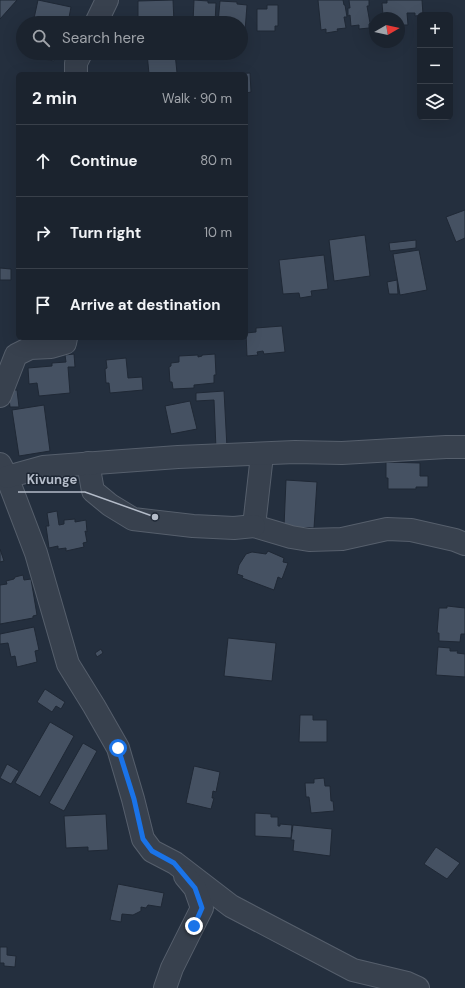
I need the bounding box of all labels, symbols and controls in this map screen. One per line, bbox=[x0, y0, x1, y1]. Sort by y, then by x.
north arrow bbox=[369, 12, 405, 48]
map controls bbox=[417, 12, 453, 120]
button: + bbox=[417, 12, 453, 48]
search box bbox=[16, 16, 248, 60]
icon: search bbox=[30, 27, 52, 49]
text: Search here bbox=[62, 28, 145, 48]
button: − bbox=[417, 48, 453, 84]
button: layers bbox=[417, 84, 453, 120]
text: 2 min bbox=[32, 87, 77, 109]
text: Walk · 90 m bbox=[162, 90, 232, 107]
icon: ahead bbox=[32, 150, 54, 172]
text: Continue bbox=[70, 151, 138, 171]
text: 80 m bbox=[200, 152, 232, 169]
icon: right bbox=[32, 222, 54, 244]
text: Turn right bbox=[70, 223, 141, 243]
text: 10 m bbox=[204, 224, 232, 241]
icon: arrive bbox=[32, 294, 54, 316]
text: Arrive at destination bbox=[70, 295, 221, 315]
callout: Kivunge bbox=[18, 467, 85, 492]
text: Kivunge bbox=[27, 471, 78, 488]
route start bbox=[109, 739, 127, 757]
route end bbox=[185, 917, 203, 935]

